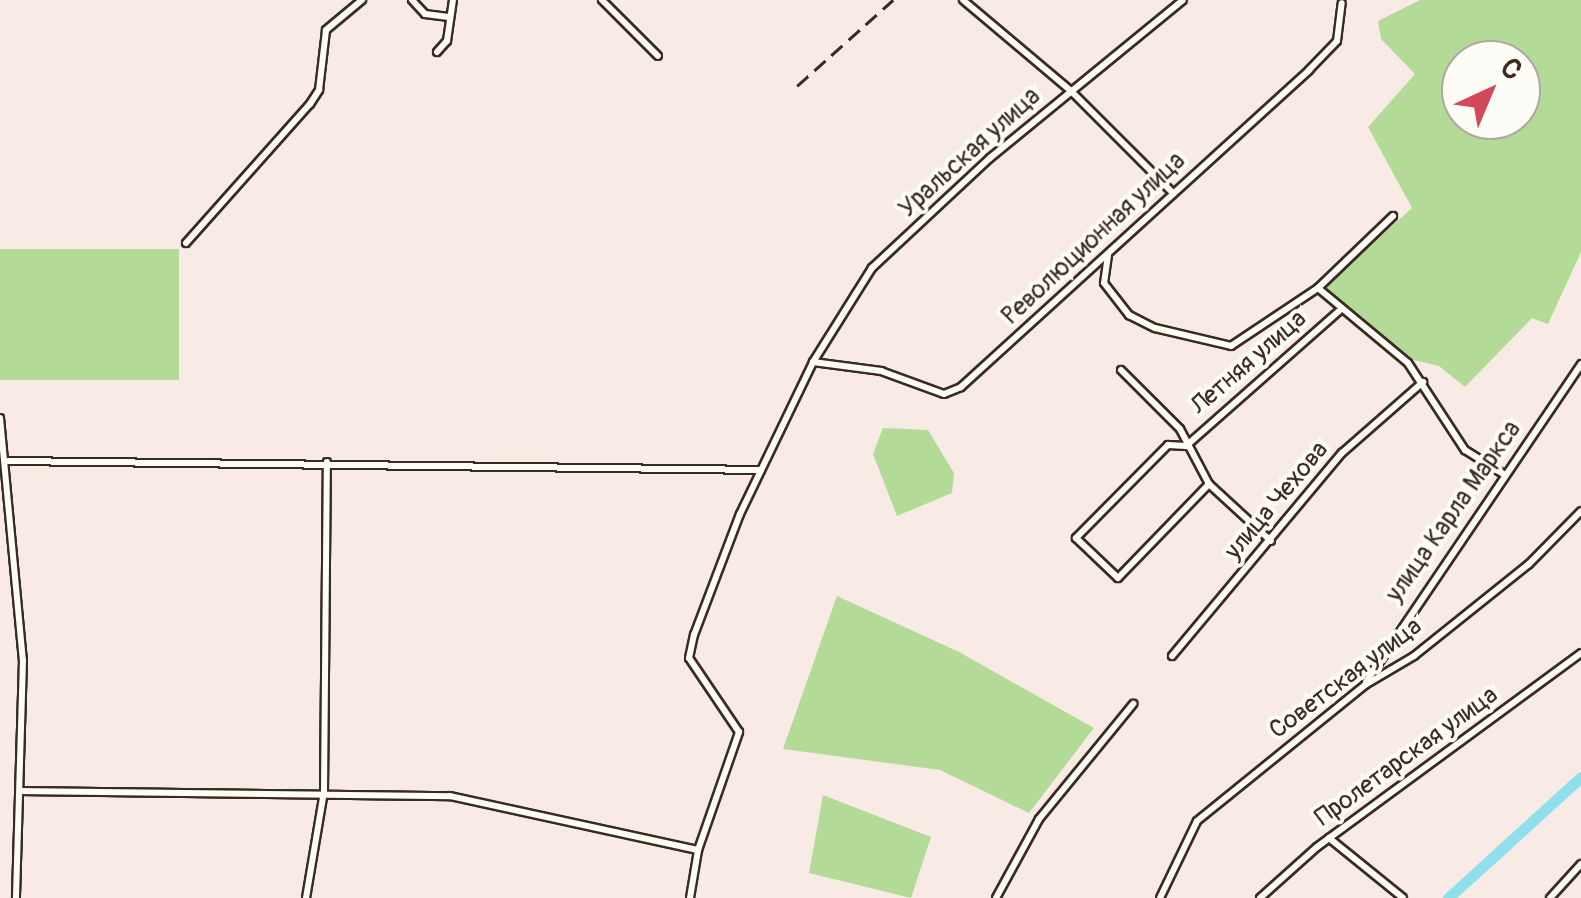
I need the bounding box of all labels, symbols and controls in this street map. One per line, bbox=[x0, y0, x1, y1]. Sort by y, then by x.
north arrow bbox=[1441, 40, 1541, 140]
text: С bbox=[1492, 51, 1529, 88]
street label: Уральская улица bbox=[893, 82, 1047, 224]
street label: Революционная улица bbox=[996, 146, 1192, 332]
street label: Летняя улица bbox=[1185, 305, 1313, 421]
street label: улица Карла Маркса bbox=[1380, 416, 1528, 608]
street label: улица Чехова bbox=[1219, 436, 1335, 566]
street label: Советская улица bbox=[1264, 612, 1428, 746]
street label: Пролетарская улица bbox=[1310, 681, 1504, 833]

